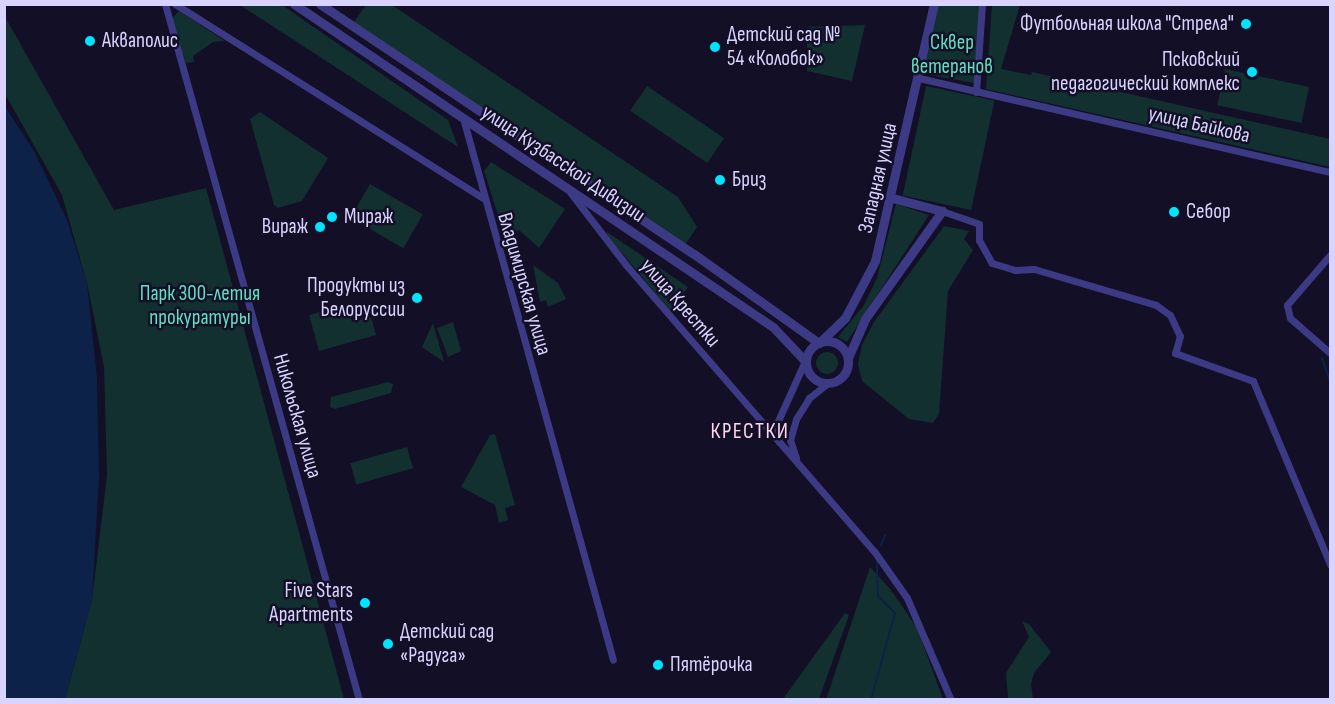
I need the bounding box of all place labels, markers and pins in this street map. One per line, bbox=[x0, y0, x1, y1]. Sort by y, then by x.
place label: Футбольная школа "Стрела" bbox=[1020, 11, 1234, 37]
marker: Футбольная школа "Стрела" bbox=[1239, 17, 1253, 31]
place label: Детский сад № 54 «Колобок» bbox=[727, 22, 840, 72]
place label: Акваполис bbox=[102, 28, 178, 54]
marker: Акваполис bbox=[83, 34, 97, 48]
marker: Детский сад № 54 «Колобок» bbox=[708, 40, 722, 54]
place label: Псковский педагогический комплекс bbox=[1051, 47, 1240, 97]
marker: Псковский педагогический комплекс bbox=[1245, 65, 1259, 79]
place label: Бриз bbox=[732, 167, 766, 193]
marker: Бриз bbox=[713, 173, 727, 187]
place label: Себор bbox=[1186, 199, 1231, 225]
place label: Мираж bbox=[344, 204, 393, 230]
marker: Себор bbox=[1167, 205, 1181, 219]
marker: Мираж bbox=[325, 210, 339, 224]
place label: Вираж bbox=[262, 214, 308, 240]
marker: Вираж bbox=[313, 220, 327, 234]
place label: Продукты из Белоруссии bbox=[307, 273, 405, 323]
marker: Продукты из Белоруссии bbox=[410, 291, 424, 305]
place label: Five Stars Apartments bbox=[269, 578, 353, 628]
marker: Five Stars Apartments bbox=[358, 596, 372, 610]
place label: Детский сад «Радуга» bbox=[400, 619, 494, 669]
marker: Детский сад «Радуга» bbox=[381, 637, 395, 651]
place label: Пятёрочка bbox=[670, 652, 753, 678]
marker: Пятёрочка bbox=[651, 658, 665, 672]

